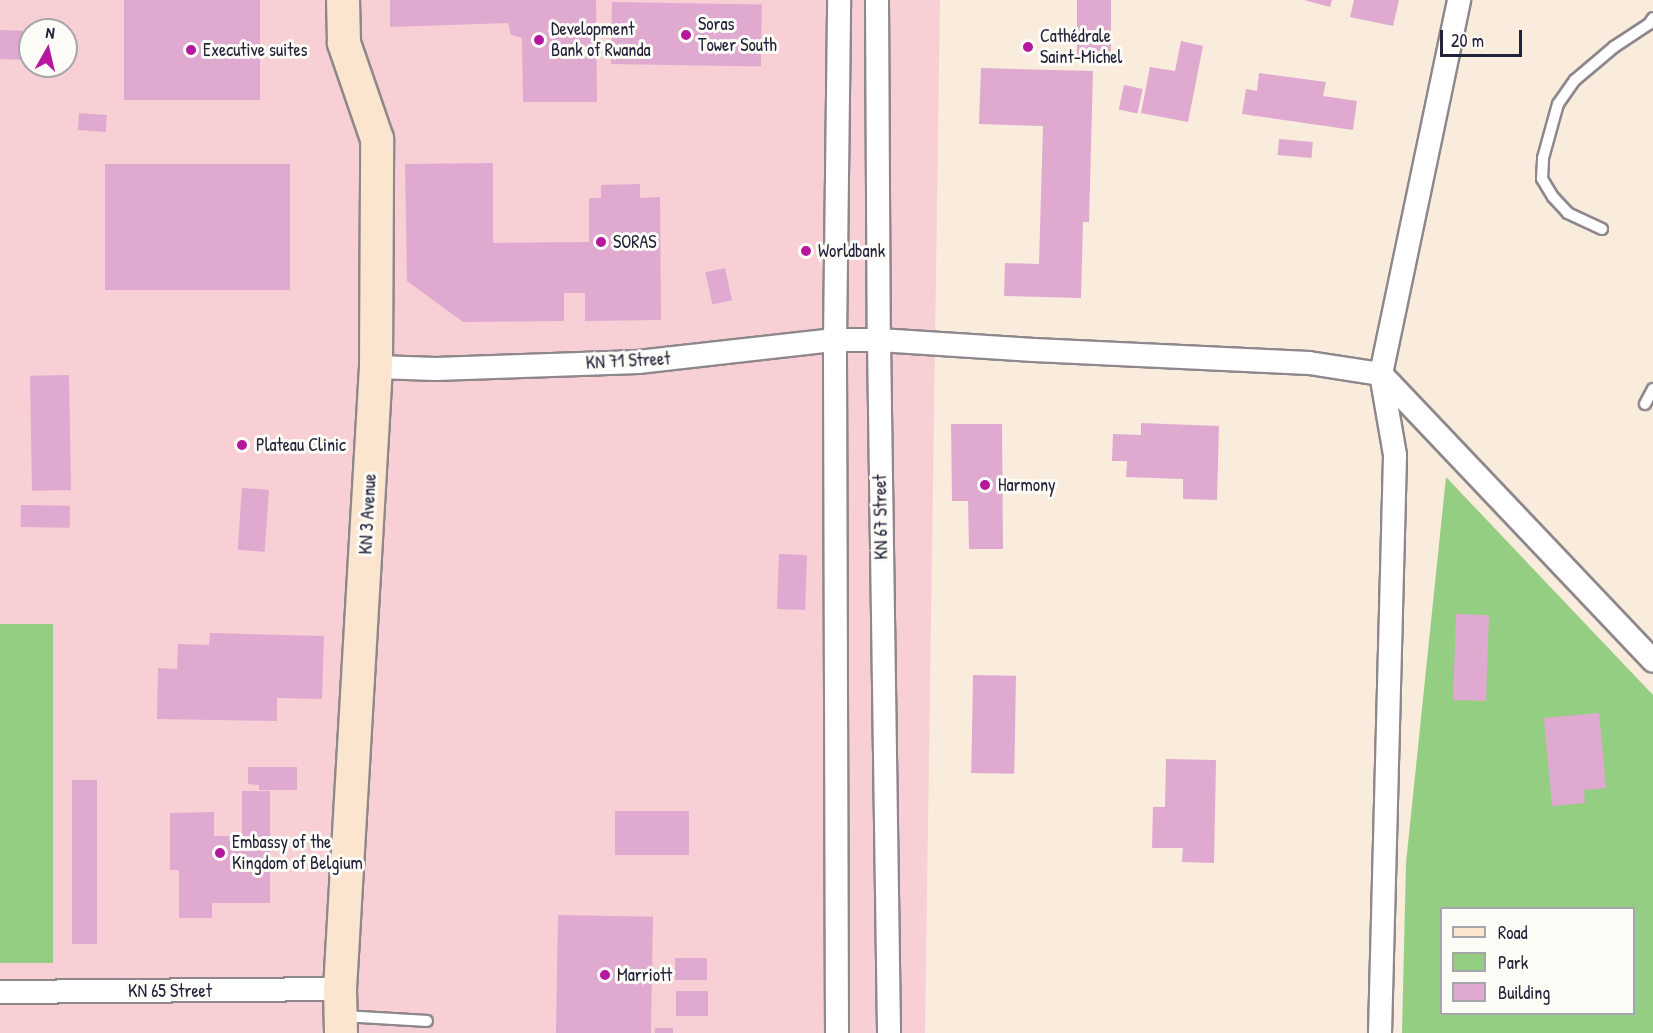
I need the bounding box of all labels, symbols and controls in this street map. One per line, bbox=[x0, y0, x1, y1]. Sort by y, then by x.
place label: Soras Tower South bbox=[698, 14, 777, 57]
north arrow bbox=[18, 18, 78, 78]
scale bar bbox=[1443, 18, 1526, 56]
place label: Development Bank of Rwanda bbox=[551, 19, 651, 62]
text: N bbox=[44, 21, 56, 44]
place label: Cathédrale Saint-Michel bbox=[1040, 26, 1122, 68]
marker: Soras Tower South bbox=[679, 28, 693, 42]
text: 20 m bbox=[1451, 28, 1484, 53]
marker: Development Bank of Rwanda bbox=[532, 33, 546, 47]
place label: Executive suites bbox=[203, 39, 308, 61]
marker: Cathédrale Saint-Michel bbox=[1021, 40, 1035, 54]
marker: Executive suites bbox=[184, 43, 198, 57]
place label: SORAS bbox=[613, 231, 656, 253]
marker: SORAS bbox=[594, 235, 608, 249]
place label: Worldbank bbox=[818, 240, 885, 262]
marker: Worldbank bbox=[799, 244, 813, 258]
street label: KN 71 Street bbox=[585, 348, 671, 374]
place label: Plateau Clinic bbox=[256, 434, 346, 456]
marker: Plateau Clinic bbox=[233, 436, 251, 454]
street label: KN 3 Avenue bbox=[355, 473, 381, 555]
street label: KN 67 Street bbox=[869, 474, 893, 560]
place label: Harmony bbox=[998, 474, 1056, 496]
marker: Harmony bbox=[976, 476, 994, 494]
place label: Embassy of the Kingdom of Belgium bbox=[232, 832, 363, 874]
marker: Embassy of the Kingdom of Belgium bbox=[213, 846, 227, 860]
legend bbox=[1440, 907, 1635, 1015]
text: Road bbox=[1498, 920, 1528, 945]
text: Park bbox=[1498, 950, 1528, 975]
place label: Marriott bbox=[617, 964, 672, 986]
marker: Marriott bbox=[598, 968, 612, 982]
street label: KN 65 Street bbox=[128, 980, 212, 1002]
text: Building bbox=[1498, 980, 1550, 1005]

